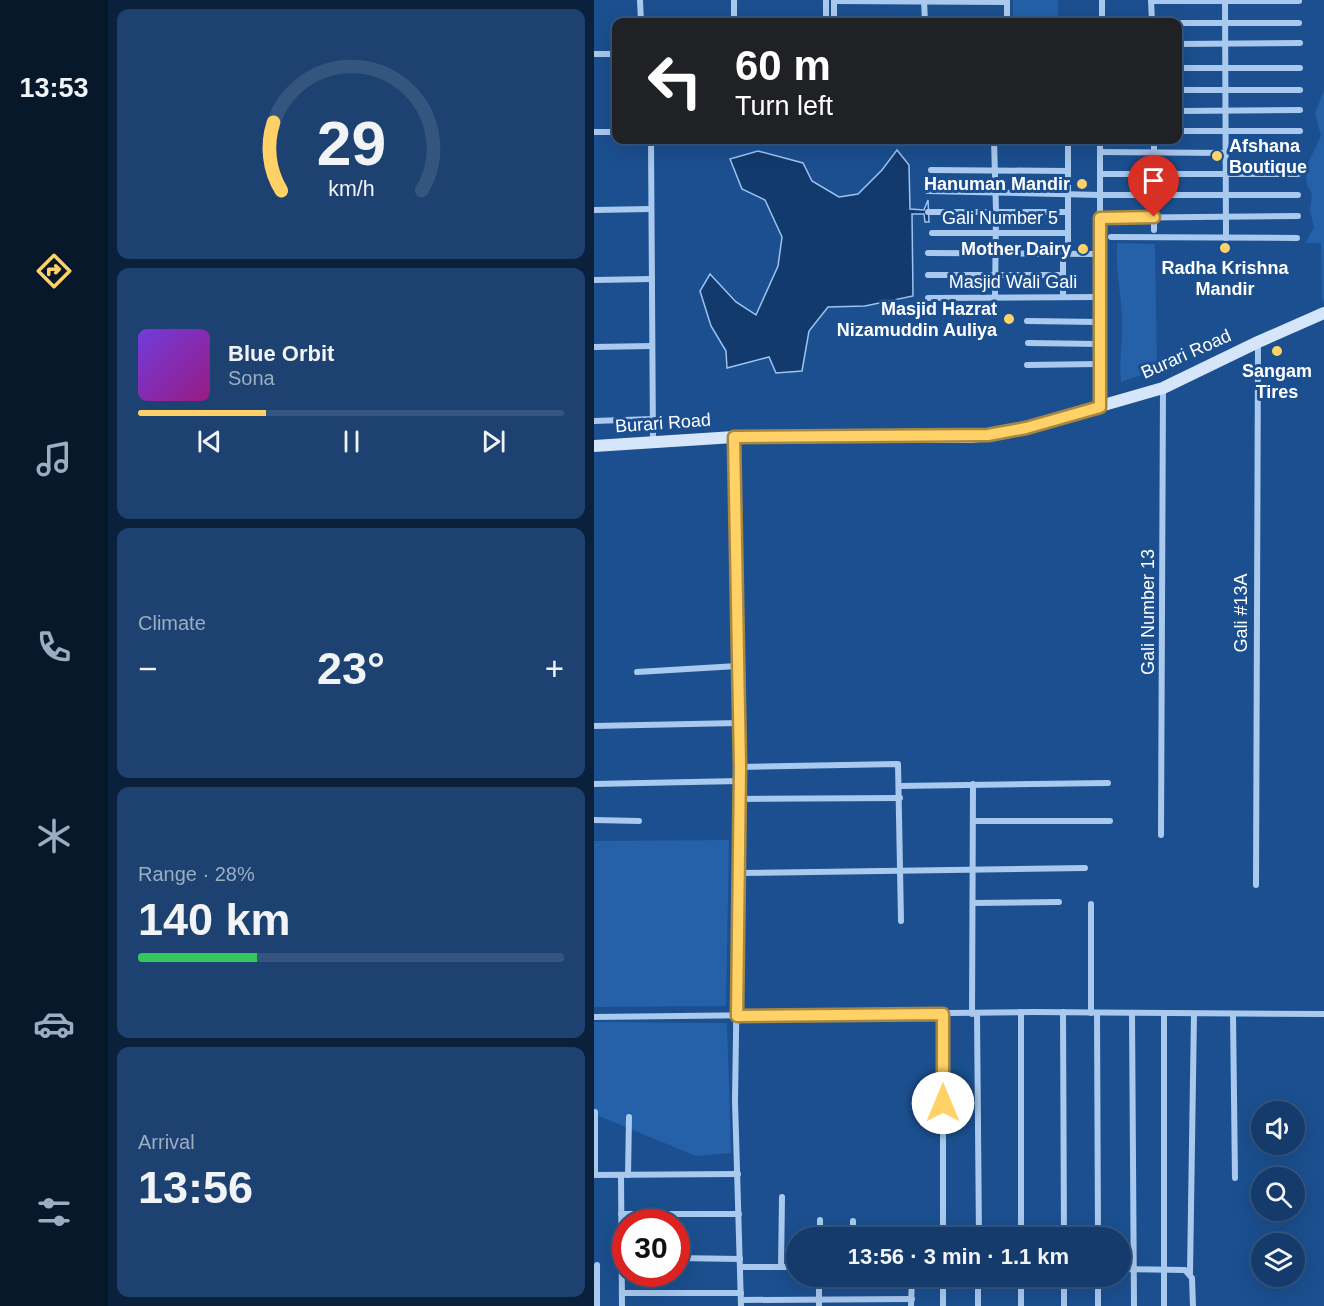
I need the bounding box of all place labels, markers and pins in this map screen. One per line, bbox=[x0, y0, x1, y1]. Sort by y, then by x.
place label: Afshana Boutique bbox=[1229, 136, 1307, 177]
marker: Afshana Boutique bbox=[1210, 149, 1224, 163]
pin bbox=[1128, 155, 1179, 217]
place label: Hanuman Mandir bbox=[924, 174, 1070, 194]
marker: Hanuman Mandir bbox=[1075, 177, 1089, 191]
place label: Mother Dairy bbox=[961, 239, 1071, 259]
marker: Radha Krishna Mandir bbox=[1218, 241, 1232, 255]
marker: Mother Dairy bbox=[1076, 242, 1090, 256]
place label: Radha Krishna Mandir bbox=[1161, 258, 1290, 299]
place label: Masjid Hazrat Nizamuddin Auliya bbox=[837, 299, 998, 340]
marker: Masjid Hazrat Nizamuddin Auliya bbox=[1002, 312, 1016, 326]
marker: Sangam Tires bbox=[1270, 344, 1284, 358]
place label: Sangam Tires bbox=[1242, 361, 1312, 402]

